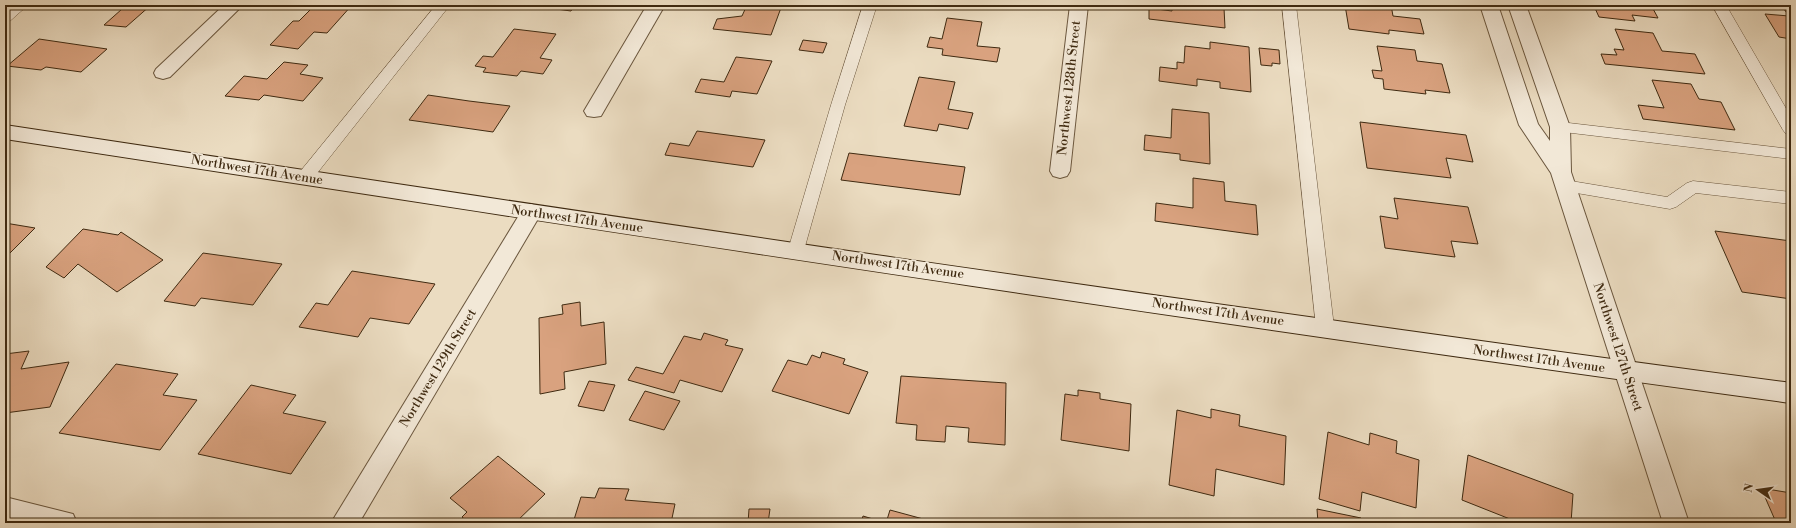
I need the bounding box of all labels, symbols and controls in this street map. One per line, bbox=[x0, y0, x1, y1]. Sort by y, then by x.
street label: Northwest 128th Street bbox=[1054, 19, 1084, 156]
street label: Northwest 17th Avenue bbox=[190, 152, 324, 188]
street label: Northwest 17th Avenue bbox=[510, 202, 645, 236]
street label: Northwest 17th Avenue bbox=[831, 248, 966, 282]
street label: Northwest 127th Street bbox=[1590, 281, 1646, 414]
street label: Northwest 17th Avenue bbox=[1151, 295, 1286, 329]
street label: Northwest 129th Street bbox=[396, 306, 480, 430]
street label: Northwest 17th Avenue bbox=[1472, 342, 1607, 376]
north arrow bbox=[1738, 470, 1778, 510]
text: N bbox=[1741, 482, 1757, 494]

